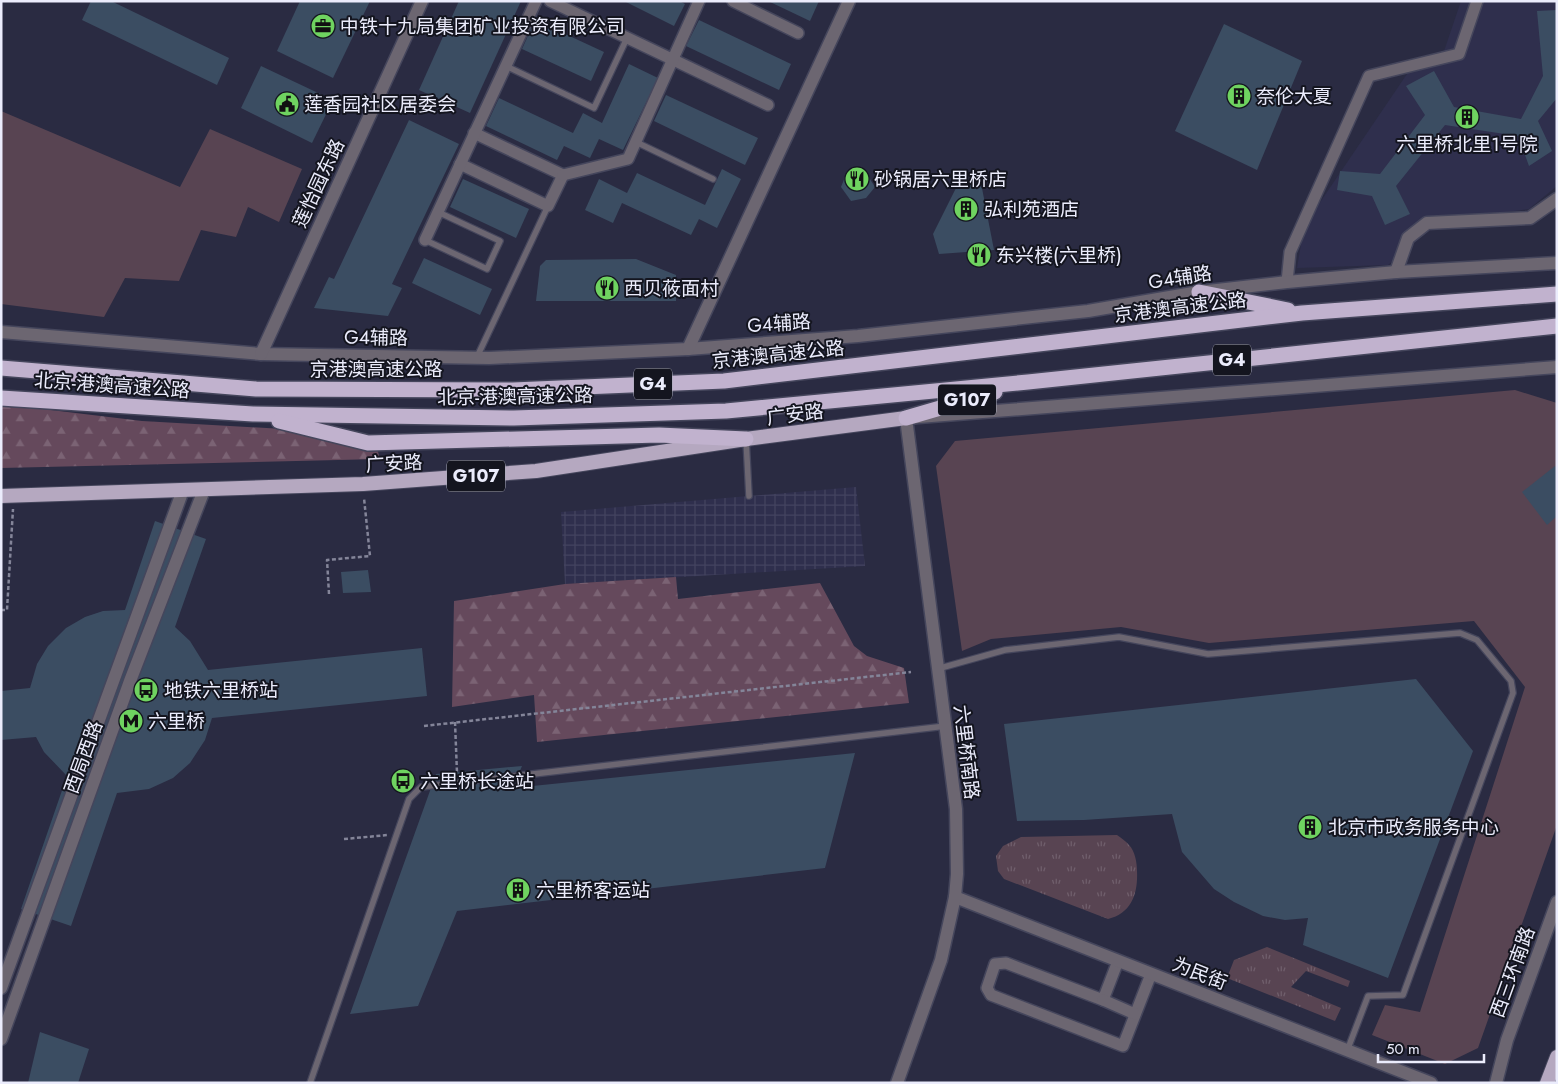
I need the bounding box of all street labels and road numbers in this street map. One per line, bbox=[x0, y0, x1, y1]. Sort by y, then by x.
street label: 莲怡园东路 bbox=[286, 134, 351, 232]
street label: G4辅路 bbox=[1146, 259, 1214, 296]
street label: 京港澳高速公路 bbox=[1112, 286, 1248, 329]
street label: G4辅路 bbox=[746, 308, 812, 339]
street label: G4辅路 bbox=[344, 323, 408, 352]
street label: 京港澳高速公路 bbox=[710, 334, 846, 375]
road number: G4 bbox=[1213, 344, 1251, 376]
street label: 京港澳高速公路 bbox=[309, 356, 443, 383]
street label: 北京-港澳高速公路 bbox=[33, 367, 191, 404]
road number: G4 bbox=[634, 368, 672, 399]
street label: 北京-港澳高速公路 bbox=[437, 382, 593, 411]
road number: G107 bbox=[938, 384, 996, 416]
street label: 广安路 bbox=[765, 398, 825, 431]
street label: 广安路 bbox=[365, 449, 423, 478]
road number: G107 bbox=[447, 461, 505, 492]
street label: 六里桥南路 bbox=[947, 703, 986, 801]
street label: 西局西路 bbox=[58, 717, 109, 798]
street label: 西三环南路 bbox=[1484, 923, 1541, 1021]
street label: 为民街 bbox=[1168, 951, 1231, 996]

